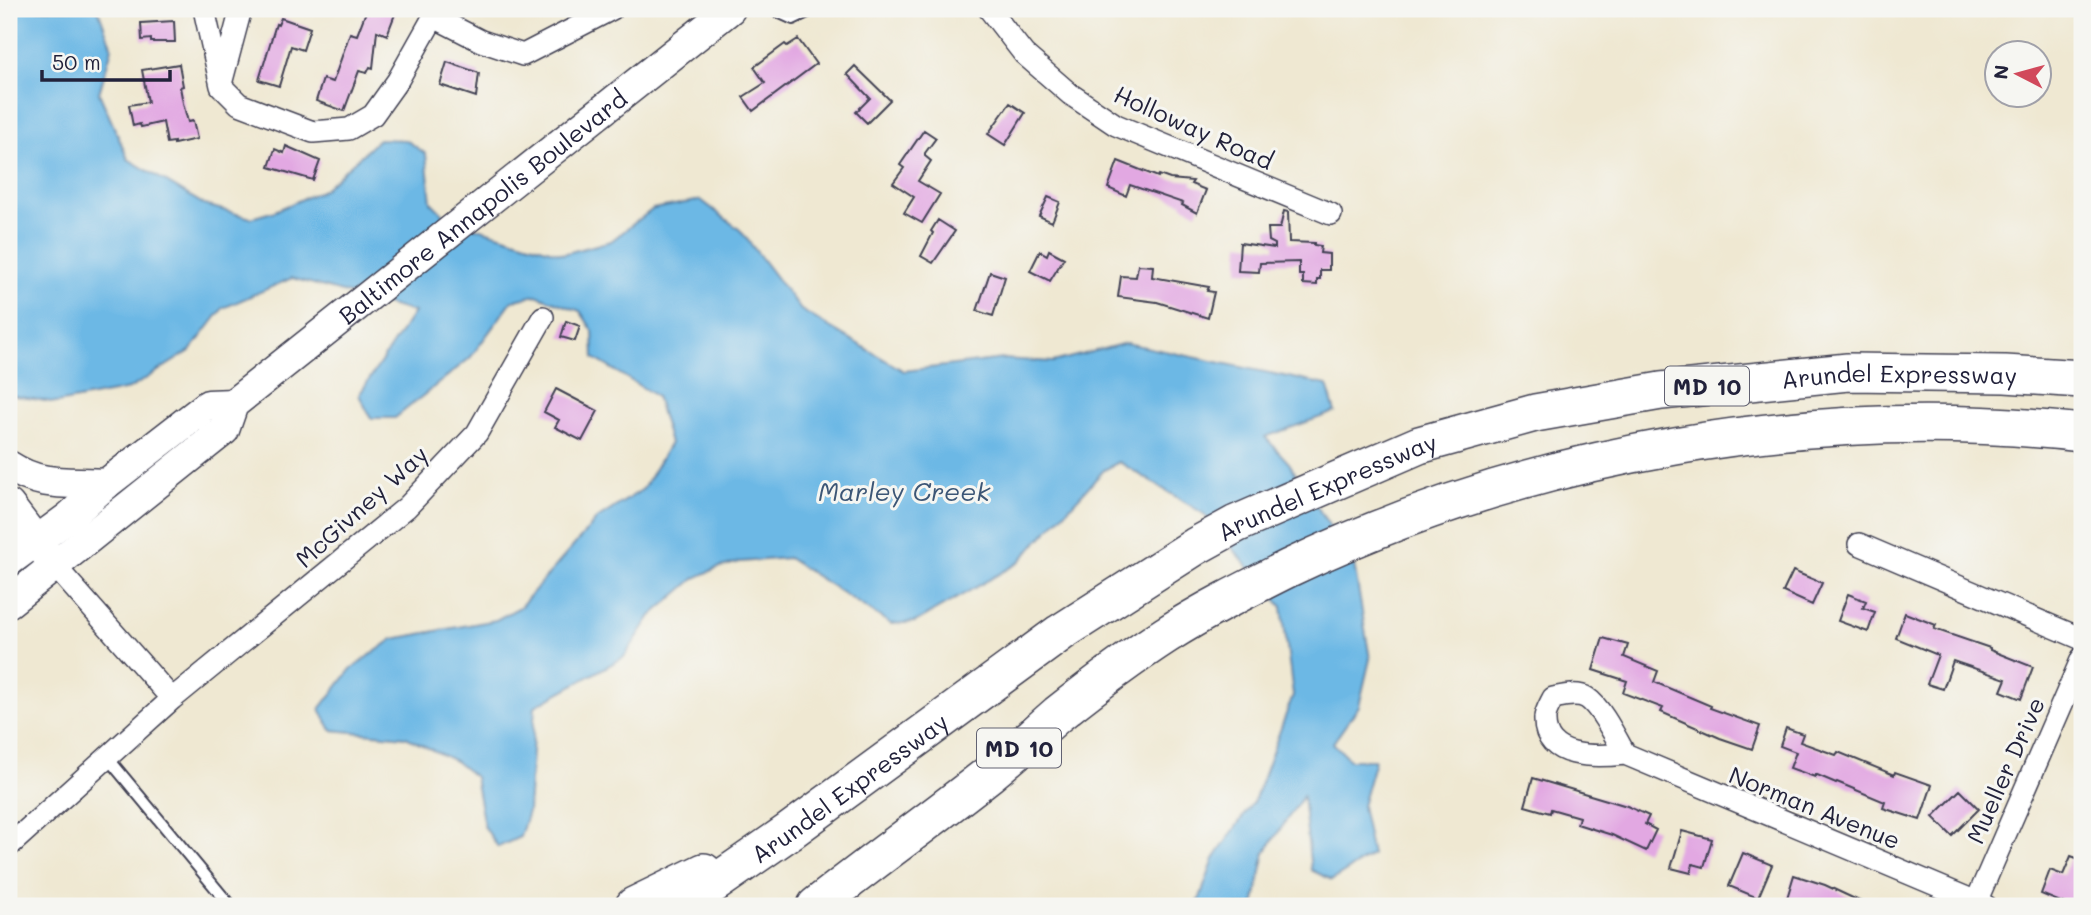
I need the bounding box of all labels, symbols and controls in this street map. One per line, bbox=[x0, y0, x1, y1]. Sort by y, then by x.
scale bar bbox=[42, 38, 170, 82]
north arrow bbox=[1982, 38, 2052, 108]
text: 50 m bbox=[52, 48, 101, 75]
text: N bbox=[1987, 64, 2014, 81]
street label: Holloway Road bbox=[1109, 78, 1279, 176]
street label: Baltimore Annapolis Boulevard bbox=[332, 82, 633, 330]
street label: Arundel Expressway bbox=[1780, 356, 2018, 394]
road number: MD 10 bbox=[1665, 366, 1749, 406]
street label: Arundel Expressway bbox=[1211, 425, 1440, 547]
street label: McGivney Way bbox=[288, 438, 434, 574]
water label: Marley Creek bbox=[818, 474, 991, 508]
street label: Mueller Drive bbox=[1959, 692, 2051, 848]
street label: Arundel Expressway bbox=[745, 705, 954, 869]
road number: MD 10 bbox=[977, 728, 1061, 768]
street label: Norman Avenue bbox=[1725, 759, 1905, 855]

